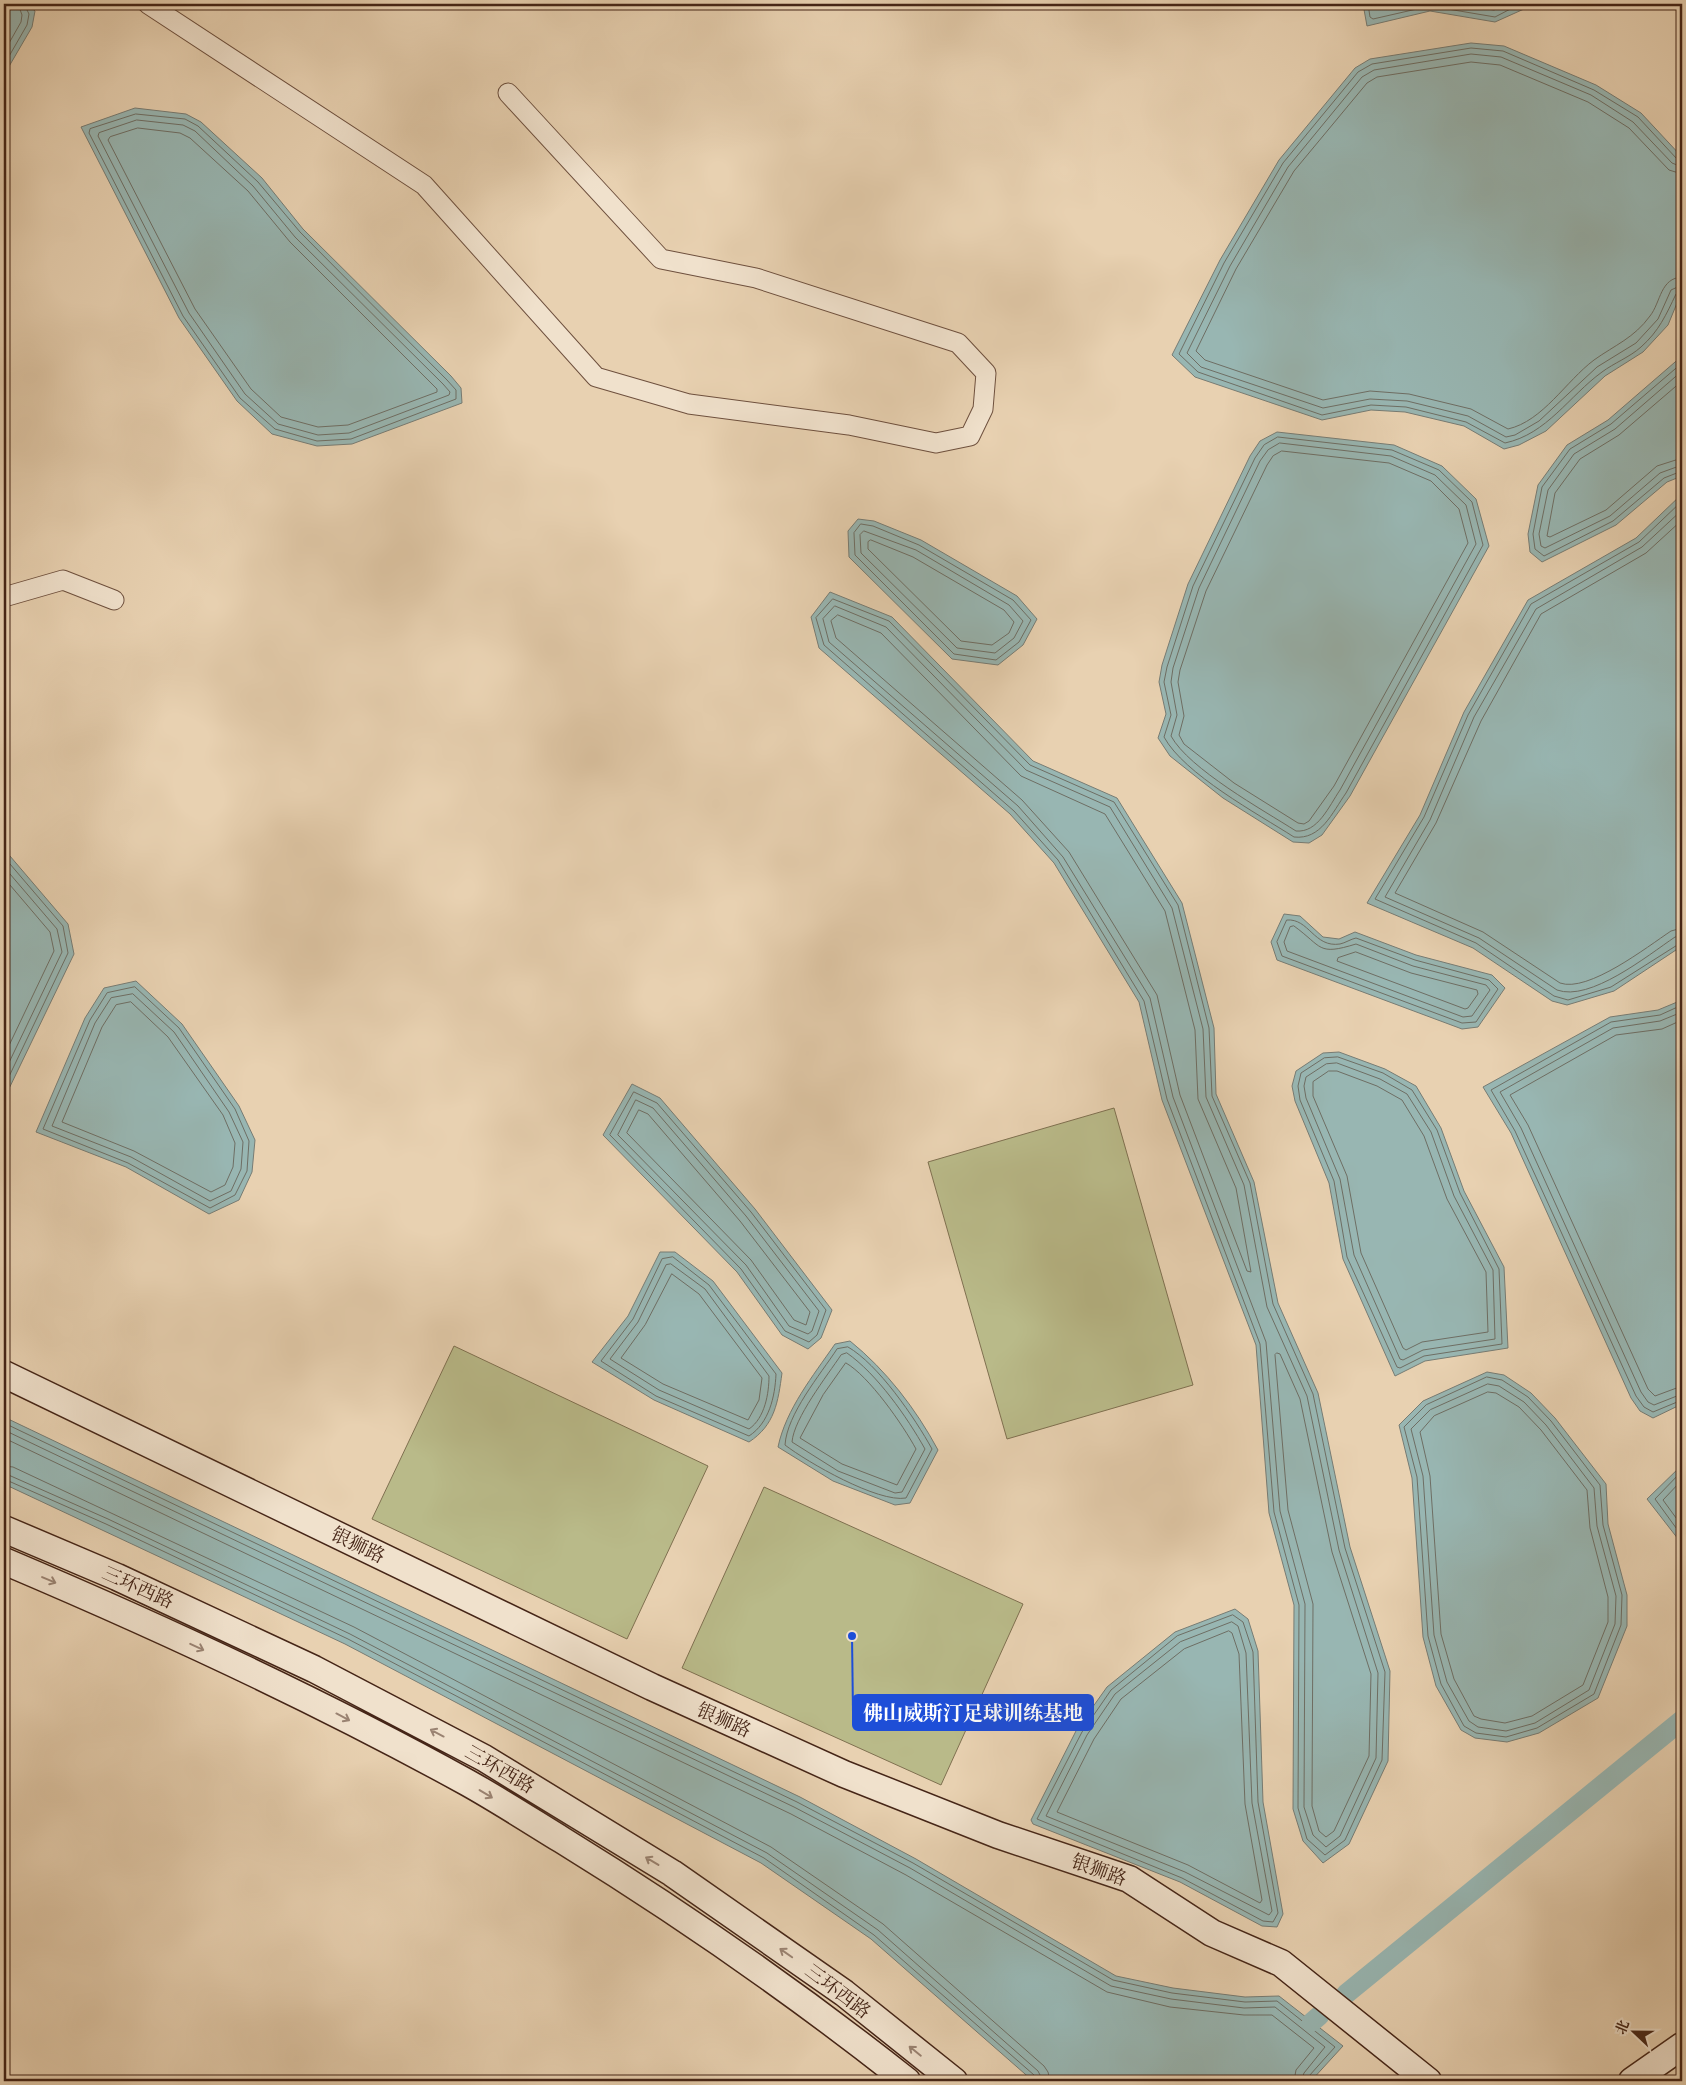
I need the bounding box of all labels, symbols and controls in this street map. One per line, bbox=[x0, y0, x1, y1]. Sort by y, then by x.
street label: 银狮路 bbox=[327, 1521, 389, 1569]
street label: 三环西路 bbox=[98, 1560, 178, 1614]
one-way arrow bbox=[41, 1575, 56, 1585]
one-way arrow bbox=[189, 1642, 204, 1652]
callout: 佛山威斯汀足球训练基地 bbox=[853, 1695, 1093, 1730]
street label: 银狮路 bbox=[693, 1697, 755, 1743]
text: 佛山威斯汀足球训练基地 bbox=[863, 1700, 1083, 1726]
one-way arrow bbox=[335, 1713, 350, 1722]
one-way arrow bbox=[430, 1728, 445, 1737]
street label: 三环西路 bbox=[461, 1739, 539, 1799]
one-way arrow bbox=[479, 1789, 493, 1799]
street label: 银狮路 bbox=[1068, 1849, 1130, 1891]
one-way arrow bbox=[646, 1855, 660, 1865]
one-way arrow bbox=[779, 1948, 793, 1958]
street label: 三环西路 bbox=[800, 1958, 876, 2024]
north arrow bbox=[1608, 2008, 1658, 2058]
text: 北 bbox=[1611, 2017, 1633, 2037]
one-way arrow bbox=[909, 2045, 922, 2056]

